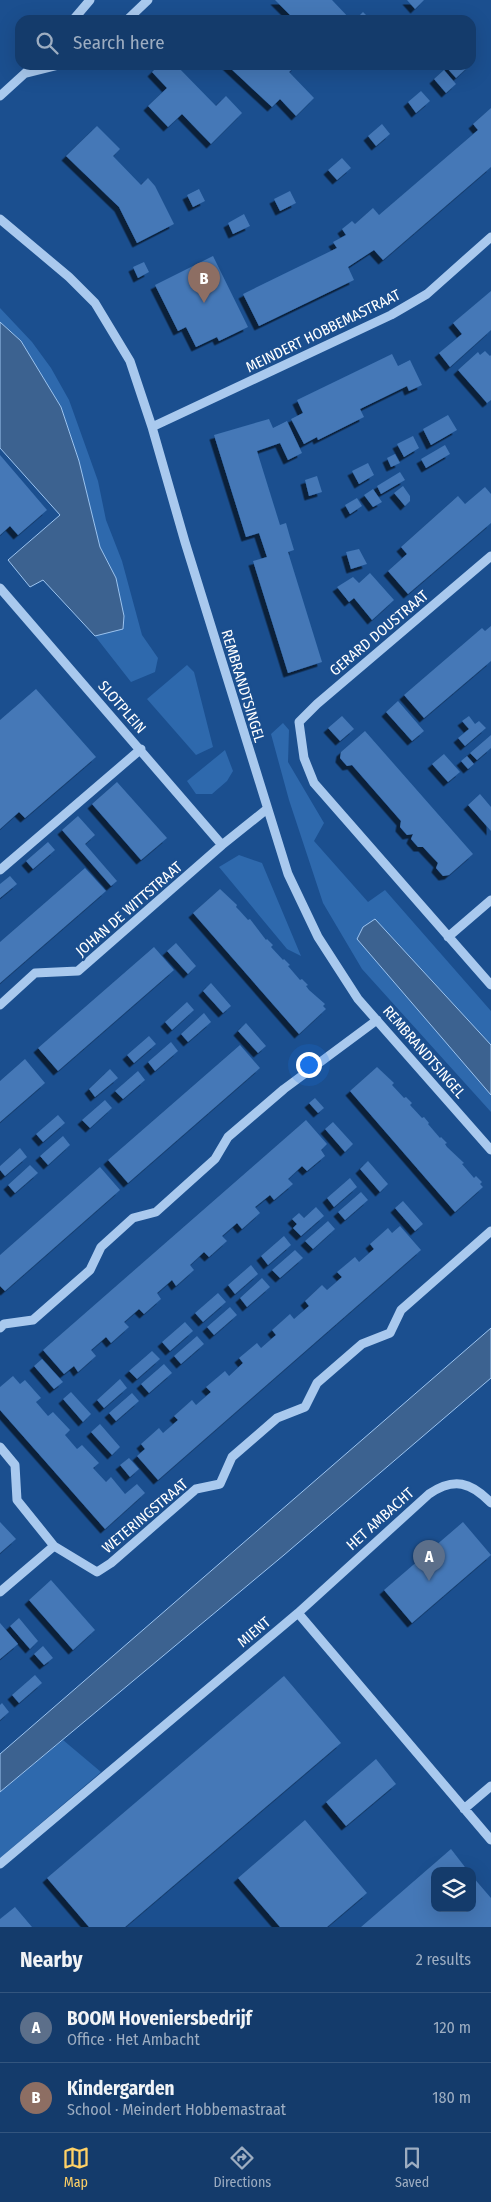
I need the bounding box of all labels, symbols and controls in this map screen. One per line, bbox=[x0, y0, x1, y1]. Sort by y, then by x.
search box bbox=[15, 15, 476, 70]
icon: search bbox=[33, 29, 61, 57]
text: Search here bbox=[73, 31, 165, 54]
pin: B bbox=[188, 262, 220, 303]
street label: MEINDERT HOBBEMASTRAAT bbox=[243, 286, 403, 376]
street label: GERARD DOUSTRAAT bbox=[326, 586, 432, 679]
street label: REMBRANDTSINGEL bbox=[217, 627, 269, 745]
street label: SLOTPLEIN bbox=[94, 677, 150, 737]
street label: JOHAN DE WITTSTRAAT bbox=[72, 858, 186, 960]
street label: REMBRANDTSINGEL bbox=[379, 1002, 469, 1102]
your location bbox=[296, 1052, 322, 1078]
street label: WETERINGSTRAAT bbox=[99, 1475, 192, 1557]
street label: HET AMBACHT bbox=[343, 1484, 418, 1554]
pin: A bbox=[413, 1540, 445, 1581]
street label: MIENT bbox=[234, 1613, 274, 1651]
map controls bbox=[431, 1867, 476, 1912]
button: layers bbox=[431, 1867, 476, 1912]
text: Nearby bbox=[20, 1947, 82, 1973]
text: 2 results bbox=[416, 1950, 471, 1969]
text: BOOM Hoveniersbedrijf bbox=[67, 2007, 252, 2030]
text: A bbox=[32, 2018, 40, 2037]
text: 120 m bbox=[433, 2018, 471, 2037]
text: Office · Het Ambacht bbox=[67, 2030, 200, 2049]
text: Kindergarden bbox=[67, 2077, 174, 2100]
text: B bbox=[32, 2088, 40, 2107]
text: 180 m bbox=[432, 2088, 471, 2107]
text: School · Meindert Hobbemastraat bbox=[67, 2100, 286, 2119]
tab: Map bbox=[62, 2144, 90, 2191]
tab: Directions bbox=[213, 2144, 271, 2191]
tab: Saved bbox=[395, 2144, 429, 2191]

